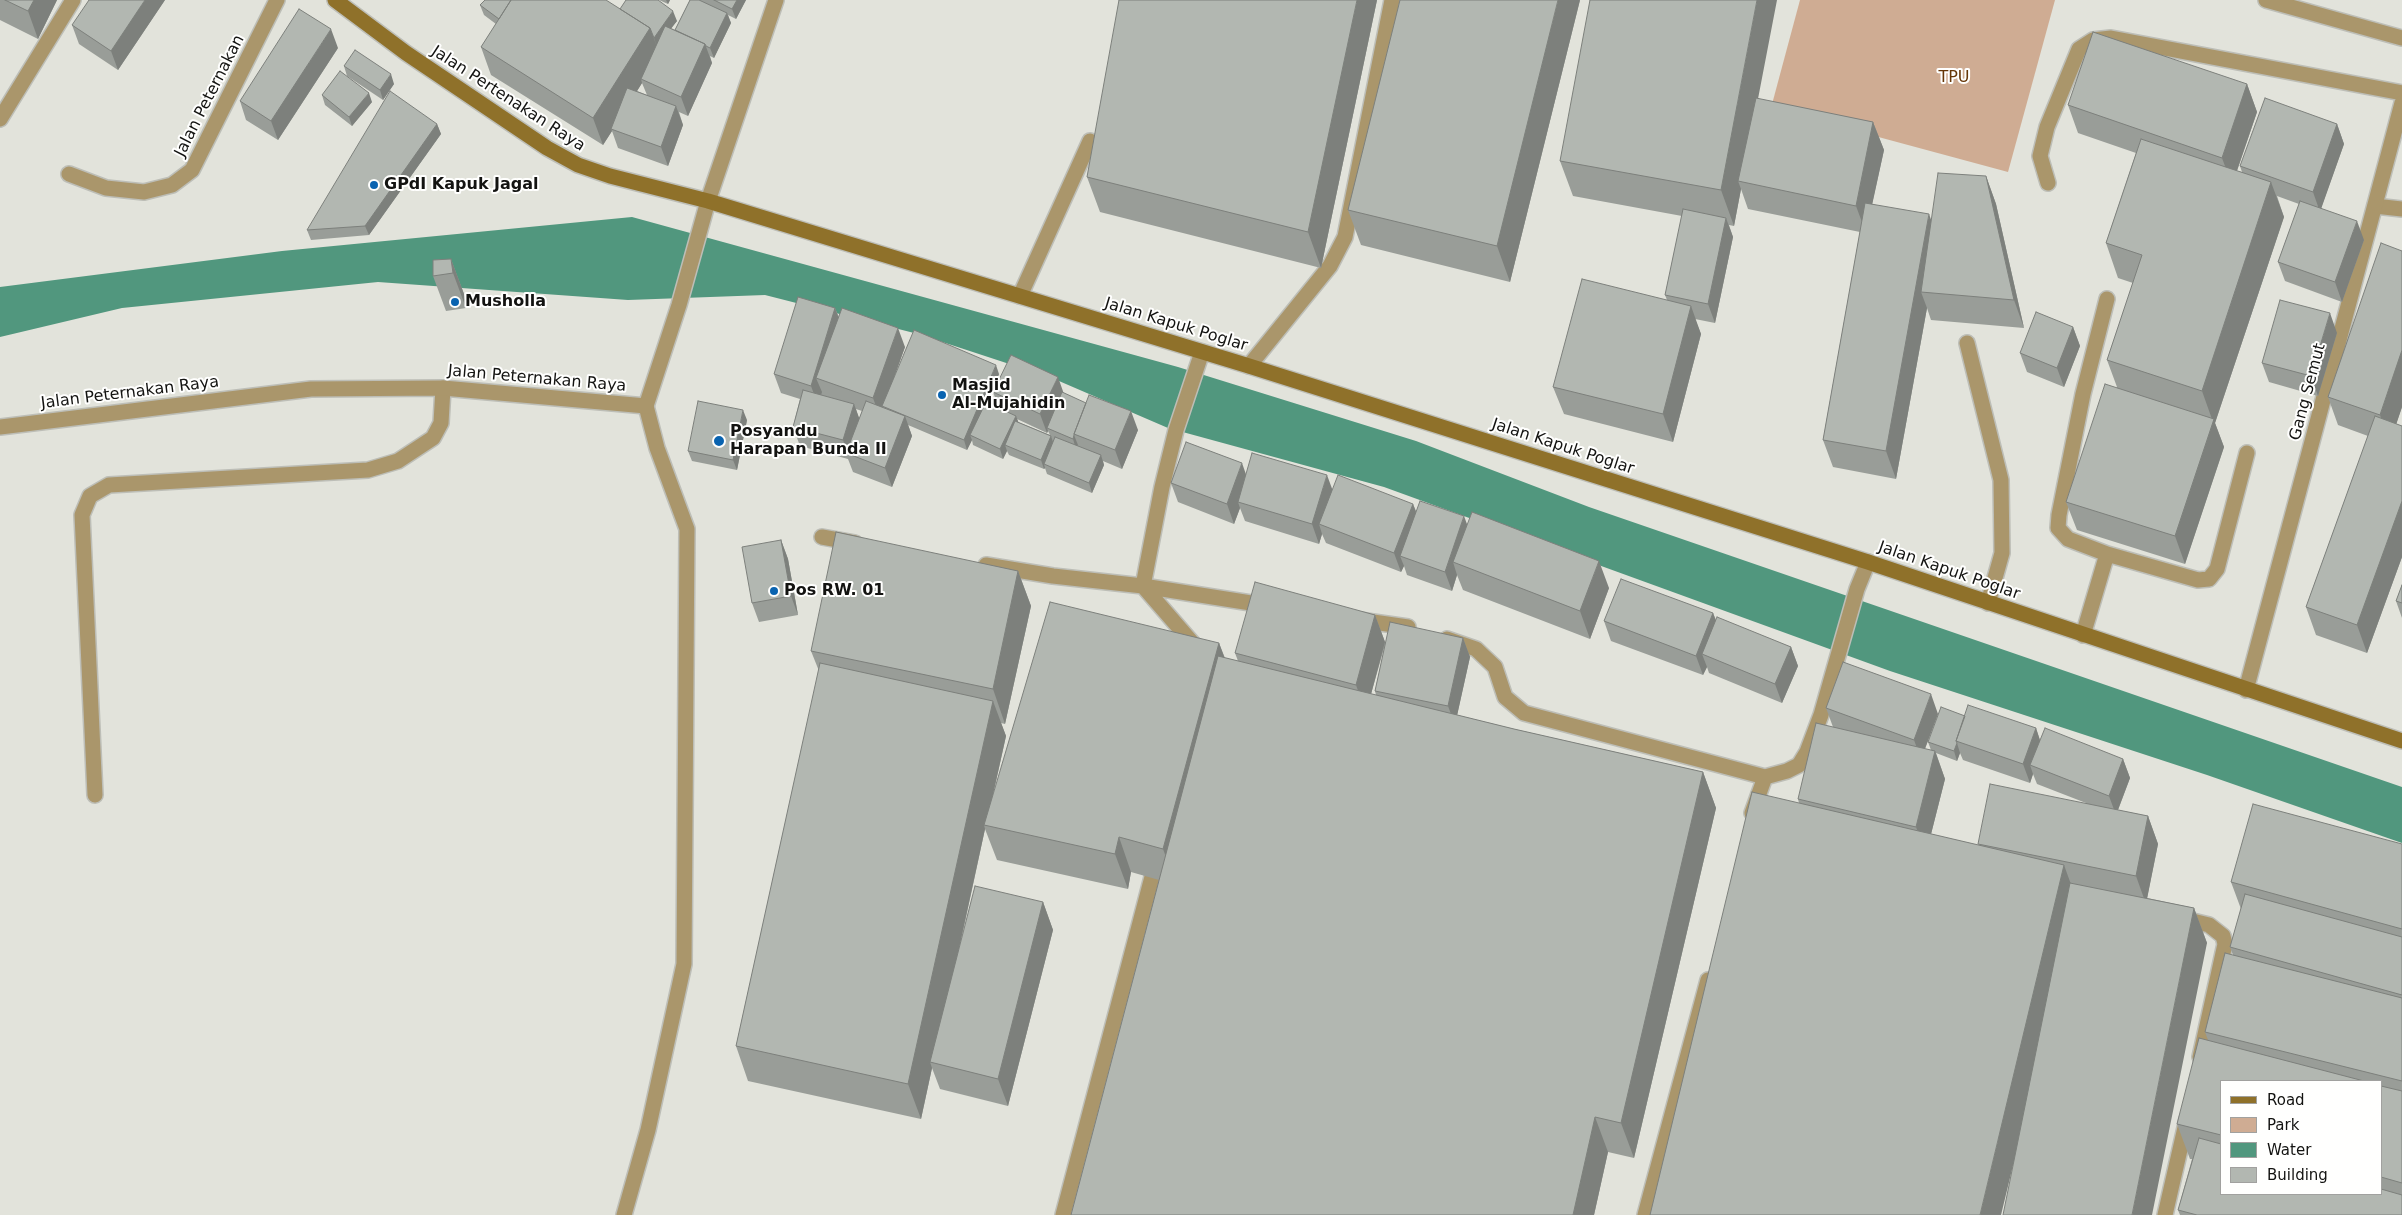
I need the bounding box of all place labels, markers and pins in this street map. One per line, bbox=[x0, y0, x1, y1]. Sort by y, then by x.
place label: GPdI Kapuk Jagal bbox=[384, 175, 539, 195]
marker: GPdI Kapuk Jagal bbox=[368, 179, 380, 191]
place label: Musholla bbox=[465, 292, 546, 312]
marker: Musholla bbox=[449, 296, 461, 308]
place label: Masjid Al-Mujahidin bbox=[952, 376, 1065, 414]
marker: Masjid Al-Mujahidin bbox=[936, 389, 948, 401]
place label: Posyandu Harapan Bunda II bbox=[730, 422, 887, 460]
marker: Posyandu Harapan Bunda II bbox=[712, 434, 726, 448]
place label: Pos RW. 01 bbox=[784, 581, 884, 601]
marker: Pos RW. 01 bbox=[768, 585, 780, 597]

